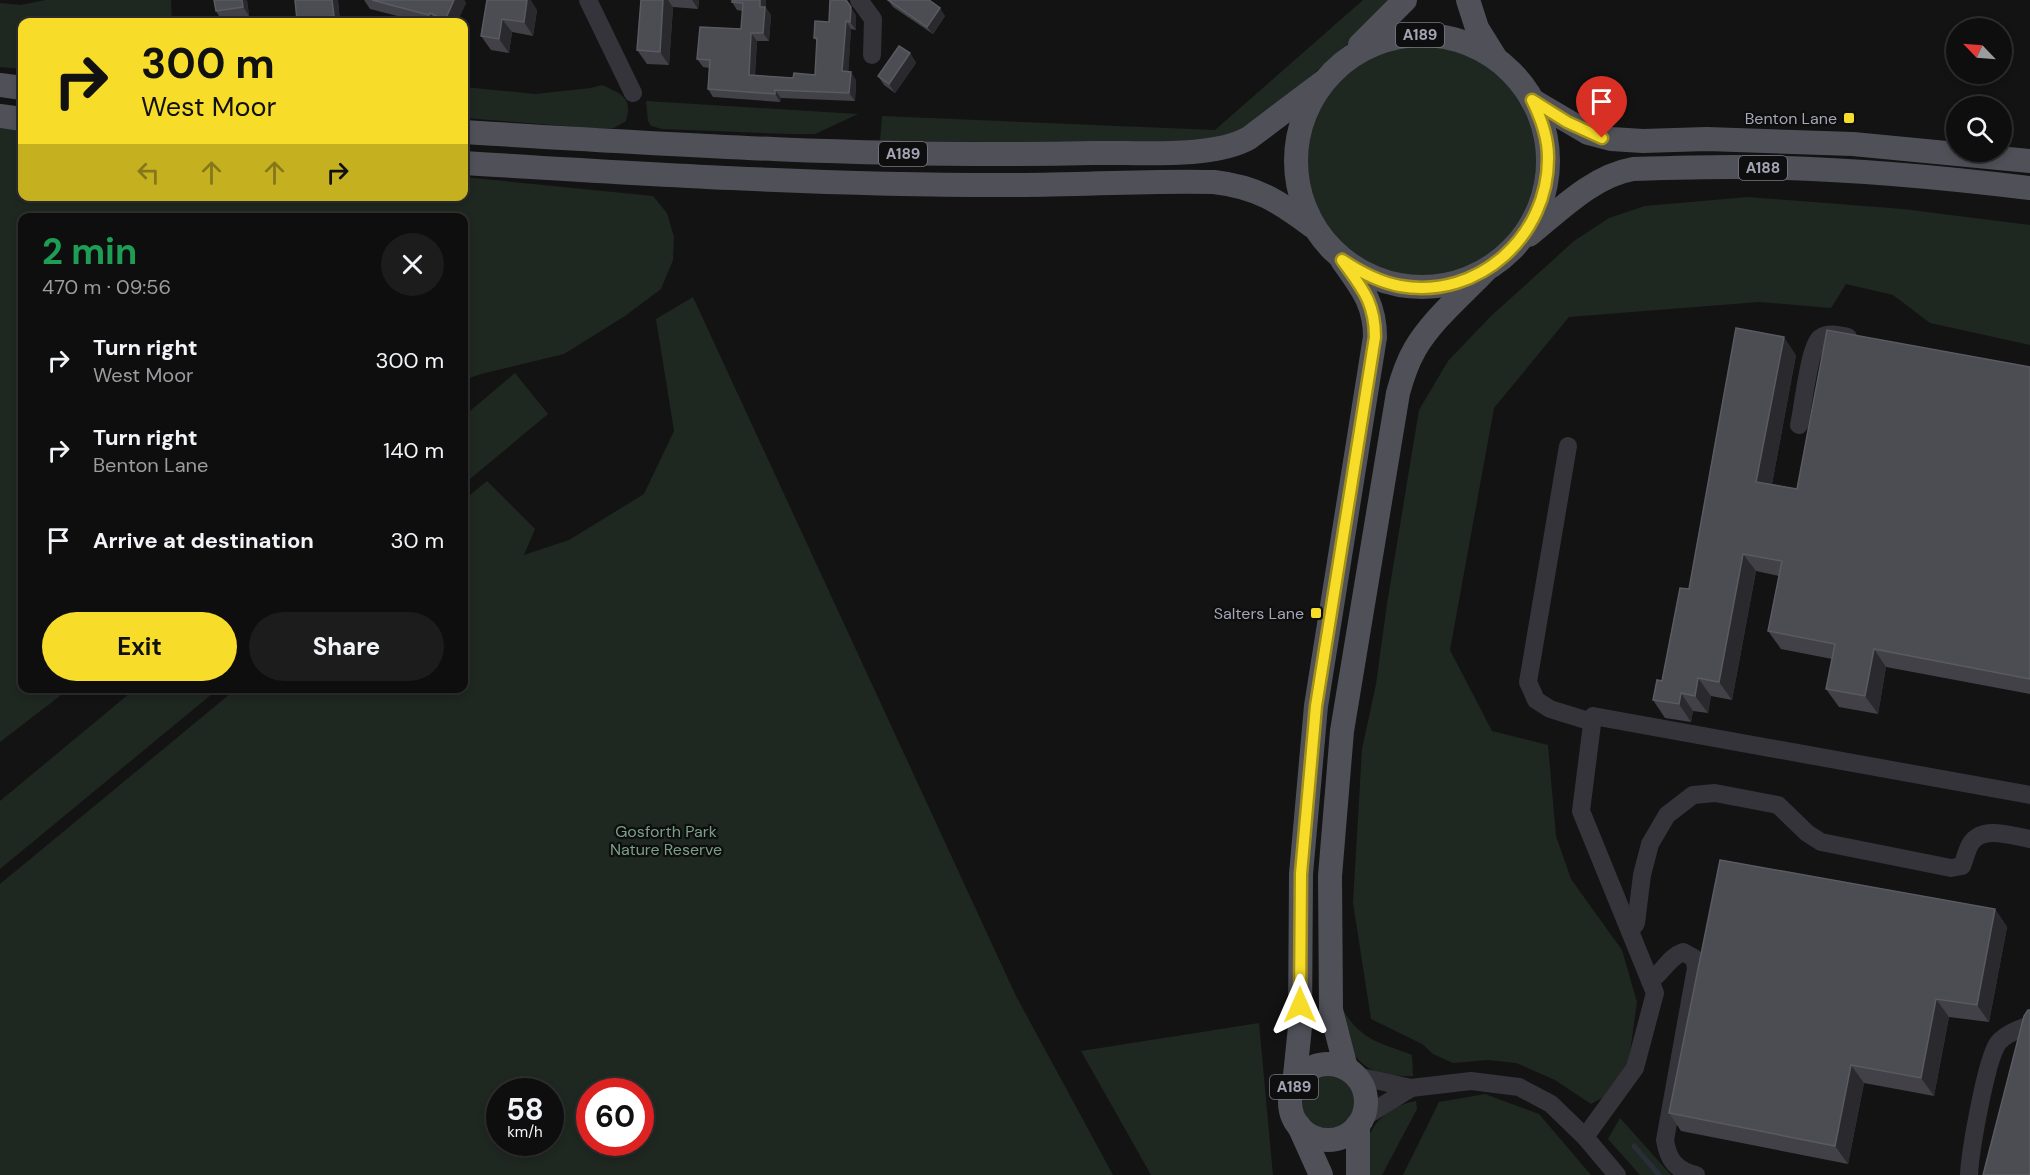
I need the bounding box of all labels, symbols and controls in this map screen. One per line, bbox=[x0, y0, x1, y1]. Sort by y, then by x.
north arrow bbox=[1946, 18, 2012, 84]
map controls bbox=[1946, 18, 2012, 162]
road number: A189 bbox=[1396, 23, 1444, 47]
text: 300 m bbox=[141, 36, 275, 91]
icon: right bbox=[42, 42, 120, 120]
pin bbox=[1576, 76, 1627, 138]
icon: arrive bbox=[1585, 85, 1618, 118]
text: West Moor bbox=[141, 89, 277, 124]
button: search bbox=[1946, 96, 2012, 162]
place label: Benton Lane bbox=[1745, 108, 1837, 129]
marker: Benton Lane bbox=[1842, 111, 1856, 125]
road number: A189 bbox=[879, 142, 927, 166]
icon: left bbox=[132, 156, 165, 189]
icon: ahead bbox=[195, 156, 228, 189]
icon: ahead bbox=[258, 156, 291, 189]
icon: right bbox=[321, 156, 354, 189]
road number: A188 bbox=[1739, 156, 1787, 180]
text: 2 min bbox=[42, 228, 137, 275]
button: close bbox=[381, 233, 444, 296]
text: 470 m · 09:56 bbox=[42, 274, 171, 300]
text: Turn right bbox=[93, 333, 198, 362]
icon: right bbox=[42, 344, 75, 377]
text: 300 m bbox=[375, 346, 444, 375]
text: West Moor bbox=[93, 362, 193, 388]
text: Turn right bbox=[93, 423, 198, 452]
icon: right bbox=[42, 434, 75, 467]
text: 140 m bbox=[383, 436, 444, 465]
text: Benton Lane bbox=[93, 452, 208, 478]
icon: arrive bbox=[42, 524, 75, 557]
text: Arrive at destination bbox=[93, 526, 314, 555]
text: 30 m bbox=[390, 526, 444, 555]
place label: Salters Lane bbox=[1214, 603, 1304, 624]
marker: Salters Lane bbox=[1309, 606, 1323, 620]
button: Exit bbox=[42, 612, 237, 681]
button: Share bbox=[249, 612, 444, 681]
park label: Gosforth Park Nature Reserve bbox=[610, 821, 722, 860]
position arrow bbox=[1268, 973, 1332, 1037]
road number: A189 bbox=[1270, 1075, 1318, 1099]
speed limit sign: 60 bbox=[576, 1078, 654, 1156]
text: 58 bbox=[506, 1090, 544, 1129]
text: km/h bbox=[507, 1122, 543, 1142]

